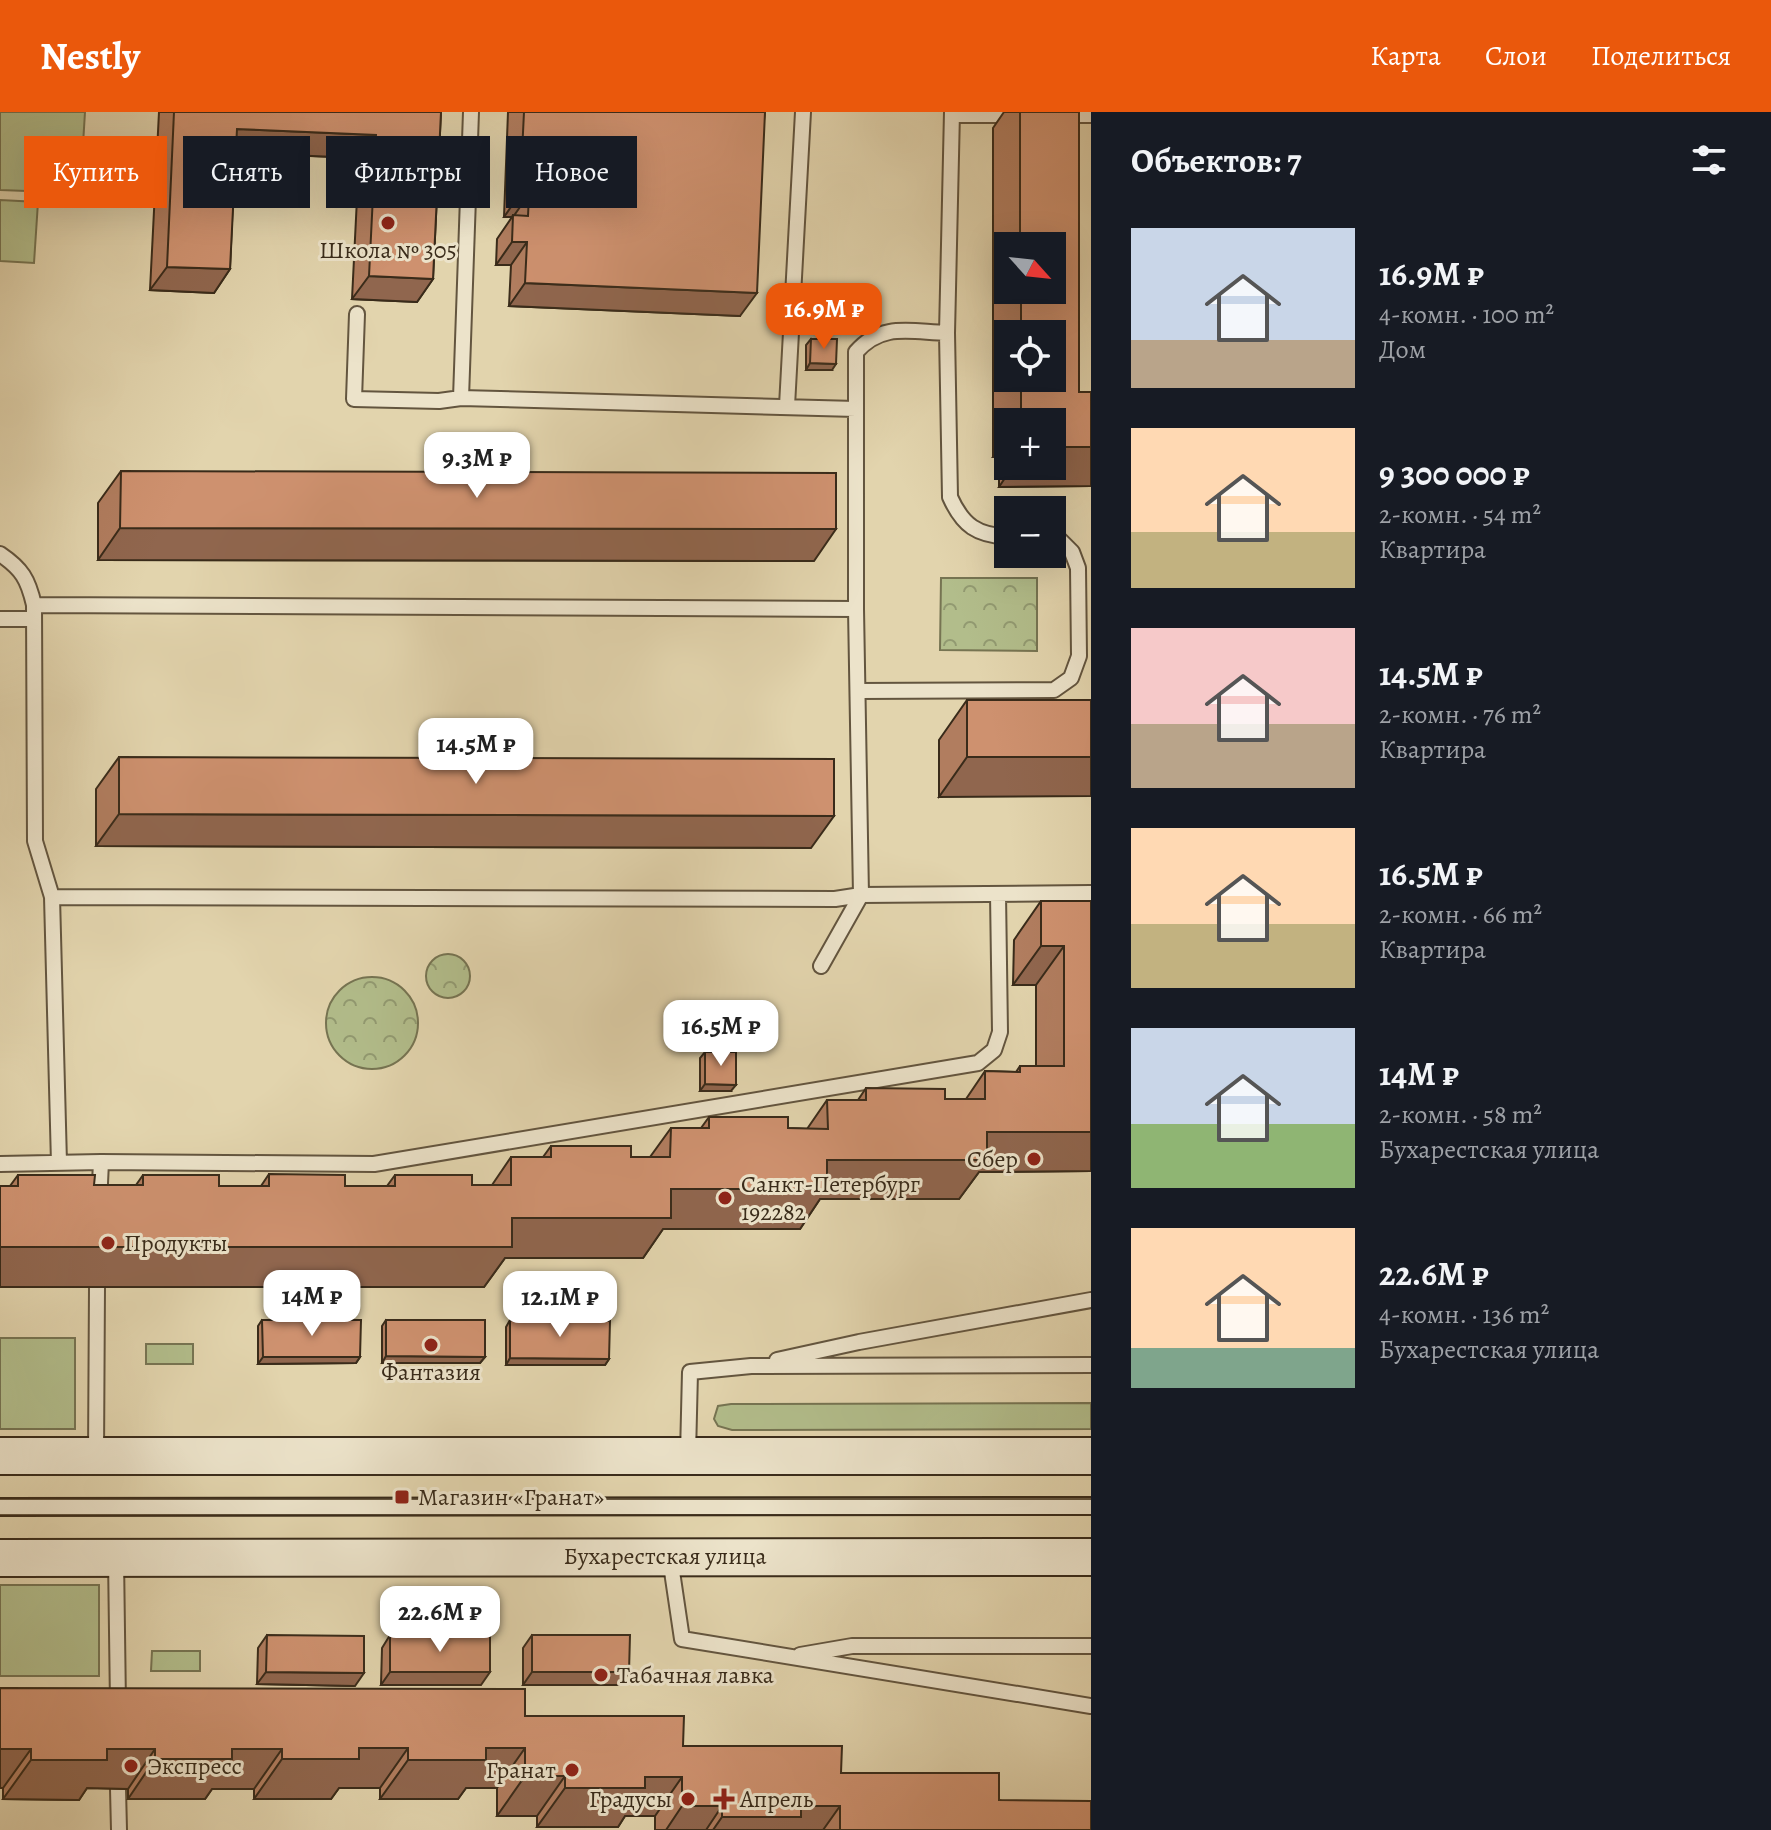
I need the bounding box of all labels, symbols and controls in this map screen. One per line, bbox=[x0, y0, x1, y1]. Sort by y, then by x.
text: Nestly bbox=[40, 30, 140, 82]
text: Карта bbox=[1370, 37, 1441, 75]
text: Слои bbox=[1485, 37, 1547, 75]
text: Поделиться bbox=[1591, 37, 1731, 75]
chip: Купить bbox=[24, 136, 167, 208]
chip: Снять bbox=[183, 136, 310, 208]
chip: Фильтры bbox=[326, 136, 490, 208]
chip: Новое bbox=[506, 136, 637, 208]
text: Объектов: 7 bbox=[1131, 137, 1302, 184]
icon: filters bbox=[1687, 138, 1731, 182]
marker: Школа № 305 bbox=[379, 214, 397, 232]
north arrow bbox=[994, 232, 1066, 304]
map controls bbox=[994, 232, 1066, 568]
place label: Школа № 305 bbox=[319, 234, 457, 266]
text: 16.9M ₽ bbox=[1379, 250, 1484, 297]
icon: home bbox=[1195, 260, 1291, 356]
pin: 16.9M ₽ bbox=[750, 283, 898, 351]
text: 16.9M ₽ bbox=[784, 291, 864, 326]
text: 4-комн. · 100 m² bbox=[1379, 297, 1554, 332]
button: locate bbox=[994, 320, 1066, 392]
text: Дом bbox=[1379, 332, 1426, 367]
button: + bbox=[994, 408, 1066, 480]
pin: 9.3M ₽ bbox=[412, 432, 542, 500]
text: 9.3M ₽ bbox=[442, 440, 512, 475]
text: 9 300 000 ₽ bbox=[1379, 450, 1530, 497]
icon: home bbox=[1195, 460, 1291, 556]
button: − bbox=[994, 496, 1066, 568]
text: 2-комн. · 54 m² bbox=[1379, 497, 1541, 532]
text: Квартира bbox=[1379, 532, 1486, 567]
text: 14.5M ₽ bbox=[1379, 650, 1483, 697]
icon: home bbox=[1195, 660, 1291, 756]
text: 2-комн. · 76 m² bbox=[1379, 697, 1541, 732]
pin: 14.5M ₽ bbox=[402, 718, 550, 786]
text: 14.5M ₽ bbox=[436, 726, 516, 761]
text: Квартира bbox=[1379, 732, 1486, 767]
text: 16.5M ₽ bbox=[1379, 850, 1483, 897]
icon: home bbox=[1195, 860, 1291, 956]
text: 2-комн. · 66 m² bbox=[1379, 897, 1542, 932]
text: Квартира bbox=[1379, 932, 1486, 967]
pin: 16.5M ₽ bbox=[647, 1000, 795, 1068]
text: 16.5M ₽ bbox=[681, 1008, 761, 1043]
text: 14M ₽ bbox=[1379, 1050, 1459, 1097]
icon: home bbox=[1195, 1060, 1291, 1156]
text: 2-комн. · 58 m² bbox=[1379, 1097, 1542, 1132]
text: Бухарестская улица bbox=[1379, 1132, 1599, 1167]
place label: Сбер bbox=[967, 1143, 1018, 1175]
marker: Сбер bbox=[1025, 1150, 1043, 1168]
place label: Санкт-Петербург 192282 bbox=[741, 1168, 920, 1228]
marker: Санкт-Петербург 192282 bbox=[716, 1189, 734, 1207]
place label: Продукты bbox=[124, 1227, 228, 1259]
marker: Продукты bbox=[99, 1234, 117, 1252]
text: 22.6M ₽ bbox=[1379, 1250, 1489, 1297]
icon: home bbox=[1195, 1260, 1291, 1356]
pin: 14M ₽ bbox=[256, 1270, 368, 1338]
pin: 12.1M ₽ bbox=[486, 1271, 634, 1339]
text: 14M ₽ bbox=[281, 1278, 343, 1313]
text: 12.1M ₽ bbox=[521, 1279, 599, 1314]
text: 4-комн. · 136 m² bbox=[1379, 1297, 1549, 1332]
text: Бухарестская улица bbox=[1379, 1332, 1599, 1367]
marker: Фантазия bbox=[422, 1336, 440, 1354]
place label: Фантазия bbox=[381, 1356, 481, 1388]
place label: Магазин «Гранат» bbox=[418, 1481, 604, 1513]
marker: Магазин «Гранат» bbox=[393, 1488, 411, 1506]
street label: Бухарестская улица bbox=[563, 1540, 767, 1572]
pin: 22.6M ₽ bbox=[366, 1586, 514, 1654]
text: 22.6M ₽ bbox=[398, 1594, 482, 1629]
place label: Табачная лавка bbox=[617, 1659, 774, 1691]
marker: Табачная лавка bbox=[592, 1666, 610, 1684]
place label: Экспресс bbox=[147, 1750, 242, 1782]
place label: Гранат bbox=[486, 1754, 556, 1786]
marker: Экспресс bbox=[122, 1757, 140, 1775]
marker: Гранат bbox=[563, 1761, 581, 1779]
place label: Градусы bbox=[589, 1783, 672, 1815]
place label: Апрель bbox=[739, 1783, 814, 1815]
marker: Градусы bbox=[679, 1790, 697, 1808]
marker: Апрель bbox=[715, 1790, 733, 1808]

